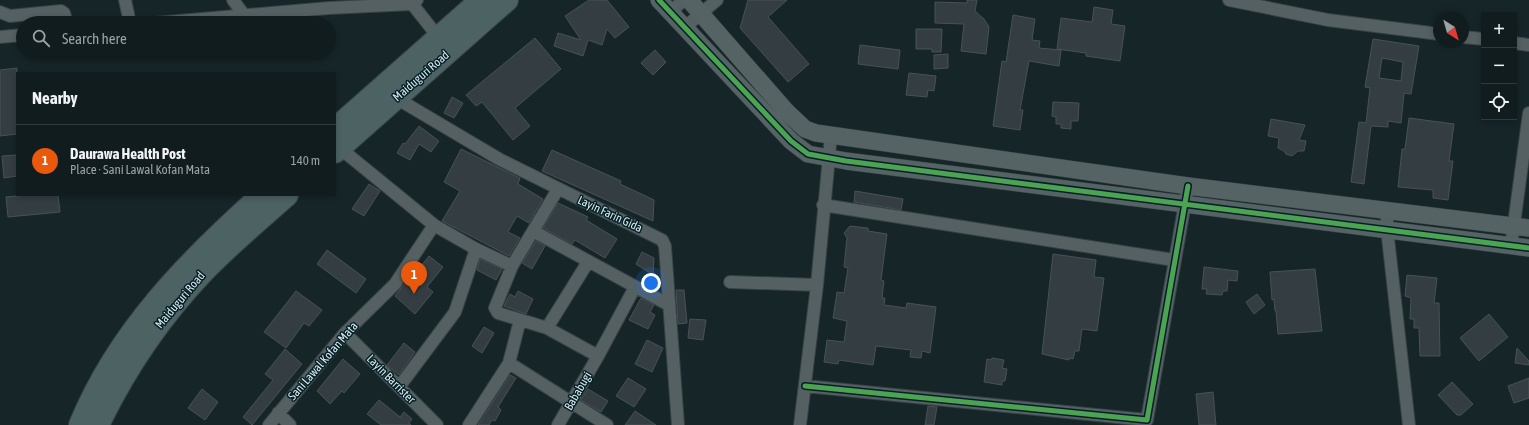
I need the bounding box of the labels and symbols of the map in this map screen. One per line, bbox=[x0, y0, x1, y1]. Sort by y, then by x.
north arrow bbox=[1433, 12, 1469, 48]
street label: Maiduguri Road bbox=[390, 48, 452, 104]
street label: Layin Farin Gida bbox=[575, 193, 645, 235]
pin: 1 bbox=[401, 261, 427, 294]
street label: Maiduguri Road bbox=[152, 269, 208, 331]
your location bbox=[641, 273, 661, 293]
street label: Sani Lawal Kofan Mata bbox=[285, 319, 361, 403]
street label: Layin Barrister bbox=[364, 352, 419, 407]
street label: Bababugi bbox=[561, 369, 595, 413]

